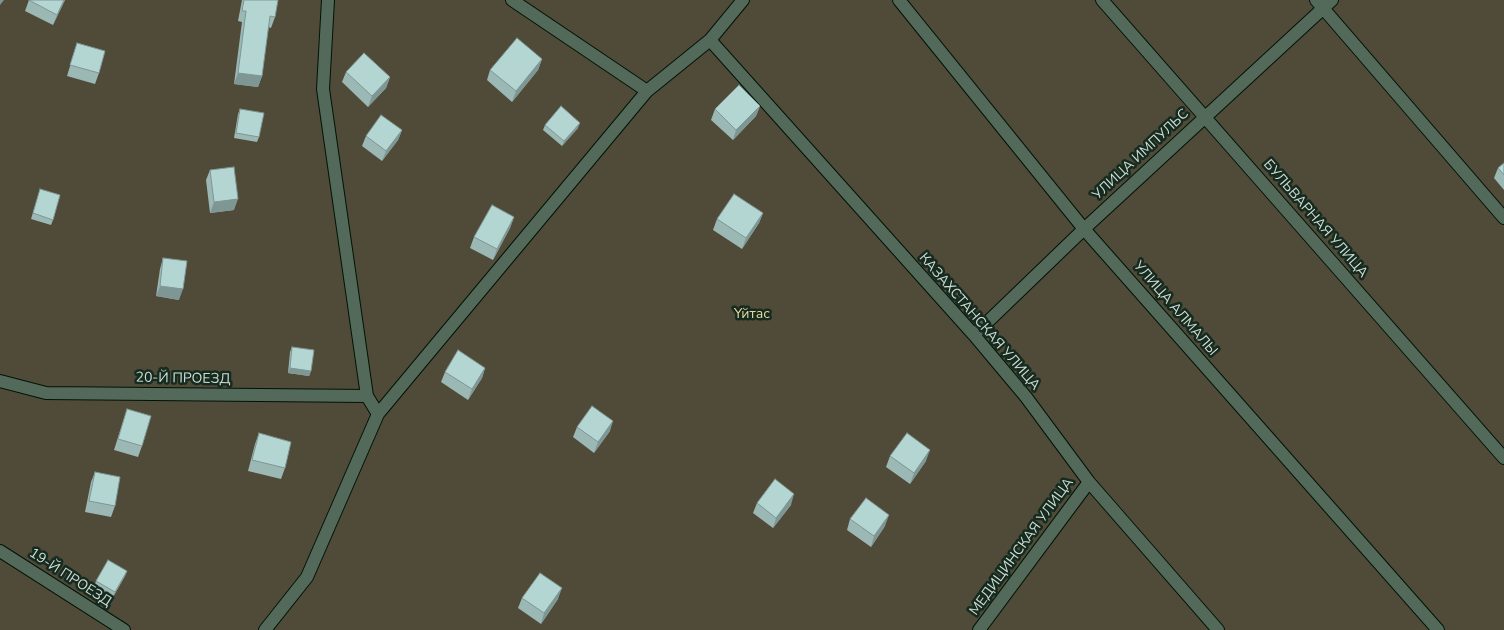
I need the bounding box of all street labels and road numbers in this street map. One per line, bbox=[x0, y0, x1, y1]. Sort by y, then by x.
street label: УЛИЦА ИМПУЛЬС bbox=[1089, 106, 1193, 204]
street label: БУЛЬВАРНАЯ УЛИЦА bbox=[1259, 156, 1371, 282]
street label: КАЗАХСТАНСКАЯ УЛИЦА bbox=[915, 250, 1043, 394]
street label: УЛИЦА АЛМАЛЫ bbox=[1129, 258, 1221, 360]
street label: 20-Й ПРОЕЗД bbox=[135, 370, 231, 388]
street label: МЕДИЦИНСКАЯ УЛИЦА bbox=[966, 475, 1078, 619]
street label: 19-Й ПРОЕЗД bbox=[26, 545, 114, 611]

